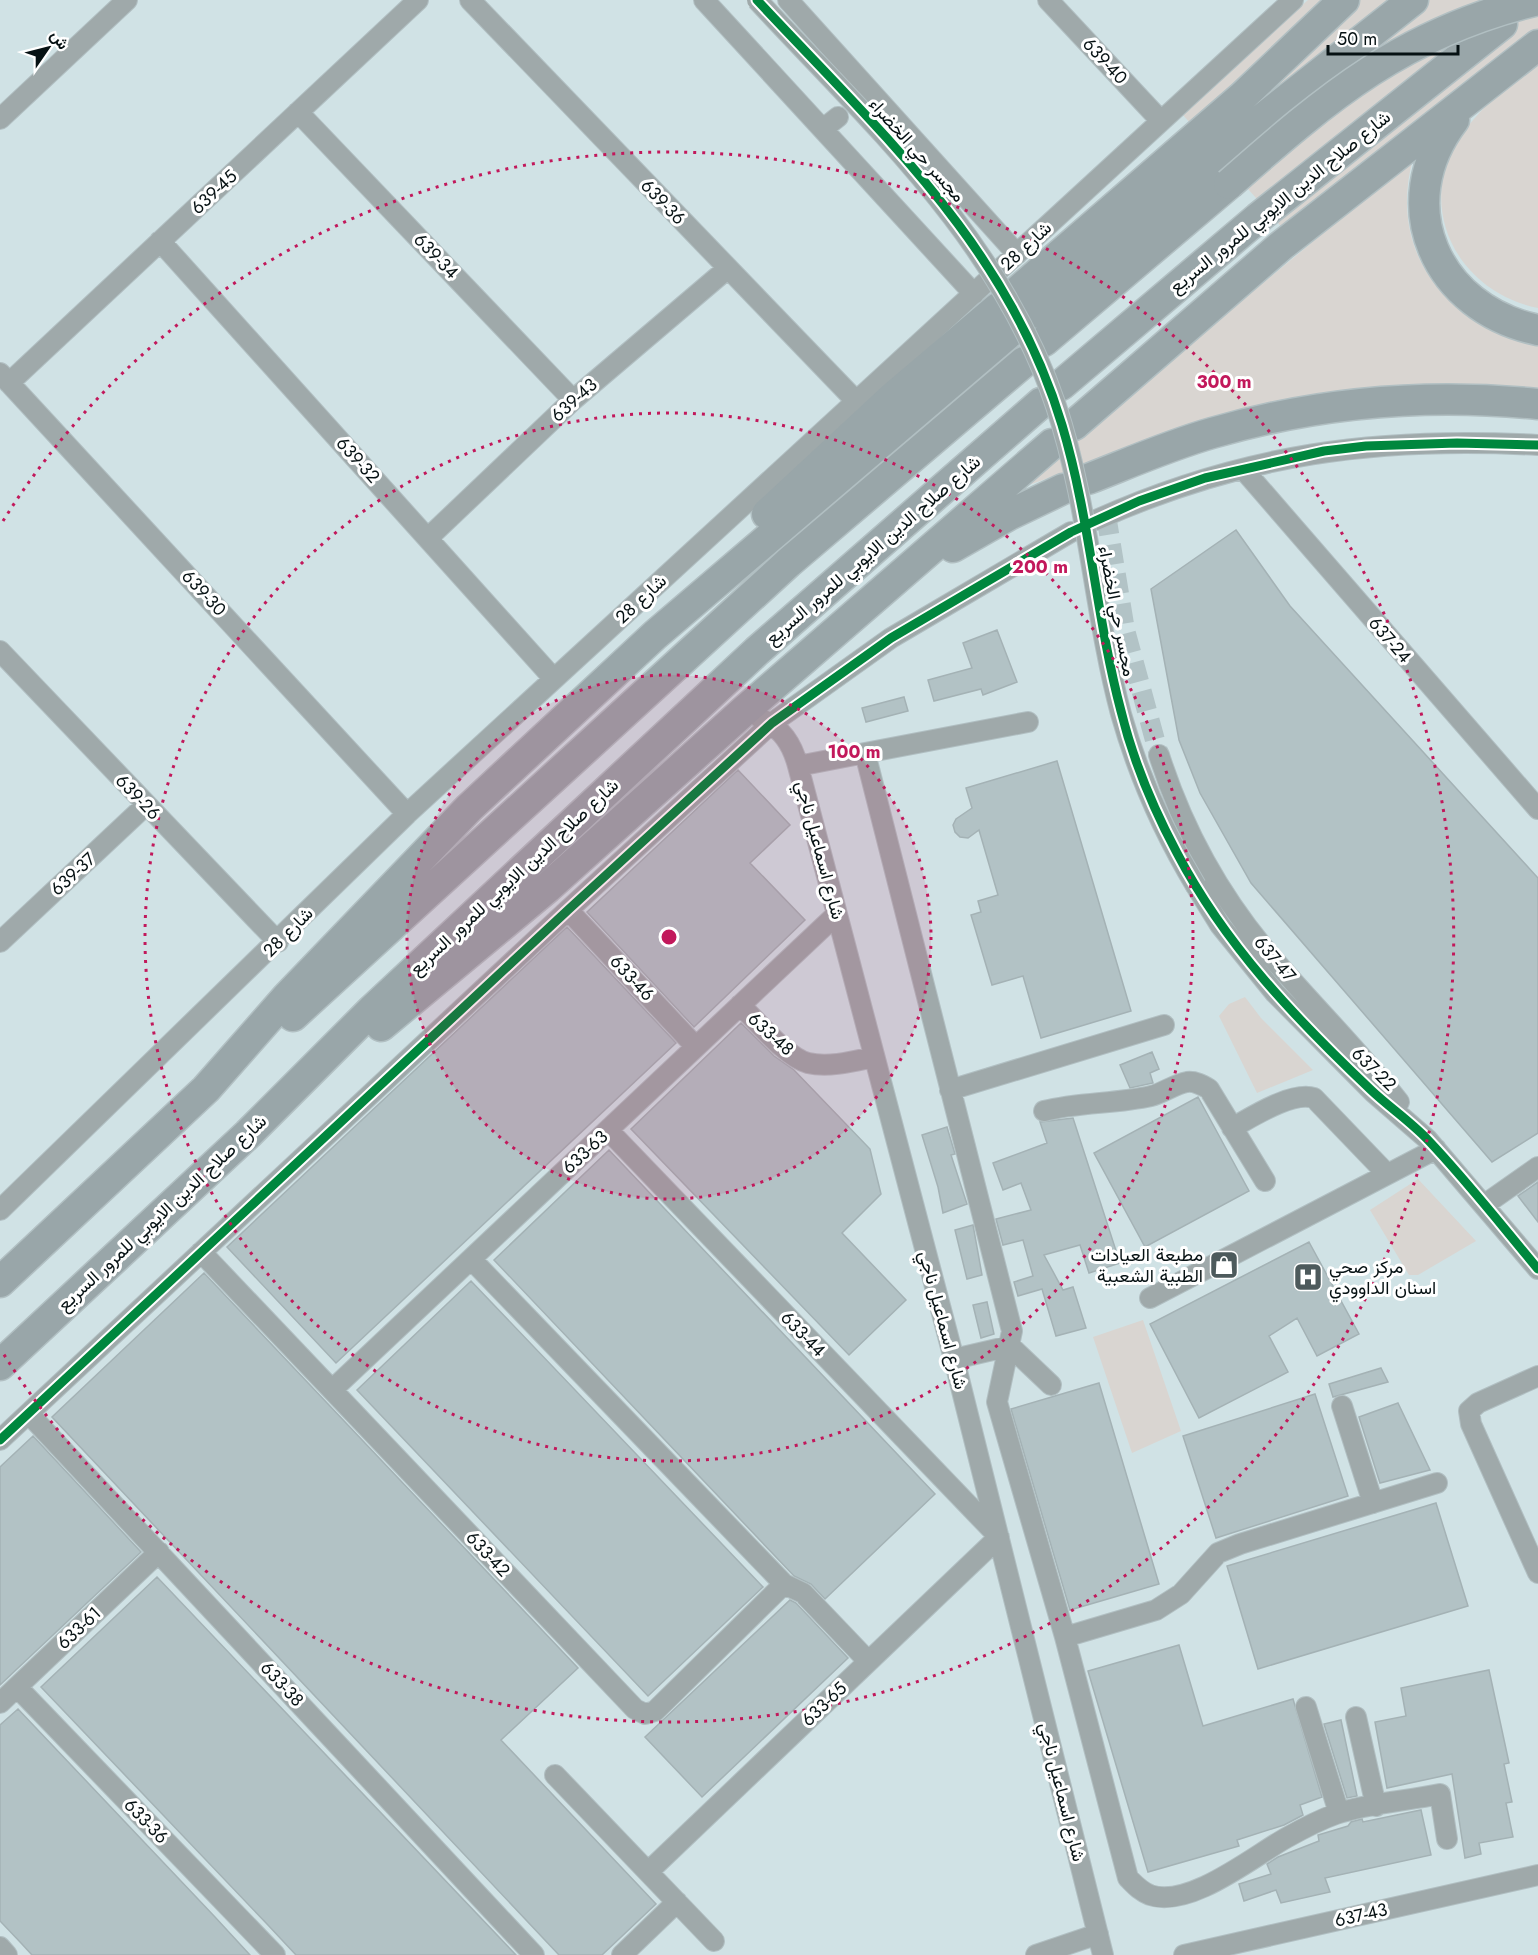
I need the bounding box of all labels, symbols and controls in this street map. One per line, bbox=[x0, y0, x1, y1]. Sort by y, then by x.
north arrow bbox=[18, 18, 78, 78]
scale bar bbox=[1328, 18, 1458, 56]
text: ش bbox=[45, 25, 75, 54]
text: 50 m bbox=[1337, 26, 1377, 52]
street label: 639-40 bbox=[1077, 32, 1134, 90]
street label: مجسر حي الخضراء bbox=[861, 92, 971, 209]
street label: شارع صلاح الدين الايوبي للمرور السريع bbox=[1164, 104, 1397, 301]
street label: 639-45 bbox=[185, 164, 243, 220]
street label: 639-36 bbox=[635, 173, 691, 231]
street label: شارع 28 bbox=[995, 215, 1057, 277]
street label: 639-34 bbox=[408, 227, 464, 285]
text: 300 m bbox=[1196, 369, 1252, 395]
street label: 639-43 bbox=[545, 372, 603, 428]
street label: 639-32 bbox=[330, 431, 386, 489]
street label: شارع صلاح الدين الايوبي للمرور السريع bbox=[760, 449, 988, 652]
street label: مجسر حي الخضراء bbox=[1090, 543, 1142, 679]
text: 200 m bbox=[1012, 554, 1068, 580]
street label: 639-30 bbox=[176, 564, 232, 622]
street label: شارع 28 bbox=[610, 568, 672, 630]
street label: 637-24 bbox=[1363, 611, 1417, 669]
text: 100 m bbox=[827, 739, 881, 765]
street label: 639-26 bbox=[110, 768, 166, 826]
street label: شارع صلاح الدين الايوبي للمرور السريع bbox=[404, 773, 626, 983]
street label: شارع اسماعيل ناجي bbox=[787, 778, 851, 923]
street label: 639-37 bbox=[45, 846, 102, 902]
street label: شارع 28 bbox=[257, 901, 319, 963]
centre of rings bbox=[659, 927, 679, 947]
street label: 637-47 bbox=[1248, 930, 1302, 988]
street label: 633-46 bbox=[604, 949, 660, 1007]
street label: 633-48 bbox=[742, 1006, 800, 1062]
street label: 637-22 bbox=[1346, 1041, 1402, 1097]
street label: شارع صلاح الدين الايوبي للمرور السريع bbox=[52, 1109, 274, 1319]
street label: 633-63 bbox=[556, 1124, 614, 1180]
place label: مطبعة العيادات الطبية الشعبية bbox=[1091, 1242, 1203, 1289]
street label: شارع اسماعيل ناجي bbox=[910, 1248, 974, 1393]
shop icon: مطبعة العيادات الطبية الشعبية bbox=[1208, 1249, 1240, 1281]
place label: مركز صحي اسنان الداوودي bbox=[1329, 1254, 1436, 1303]
hospital icon: مركز صحي اسنان الداوودي bbox=[1292, 1261, 1324, 1293]
street label: 633-44 bbox=[775, 1305, 831, 1363]
street label: 633-42 bbox=[460, 1525, 516, 1583]
street label: 633-61 bbox=[51, 1601, 107, 1655]
street label: 633-38 bbox=[254, 1656, 310, 1712]
street label: 633-65 bbox=[795, 1676, 853, 1732]
street label: شارع اسماعيل ناجي bbox=[1030, 1720, 1092, 1865]
street label: 633-36 bbox=[118, 1793, 174, 1849]
street label: 637-43 bbox=[1332, 1896, 1390, 1934]

